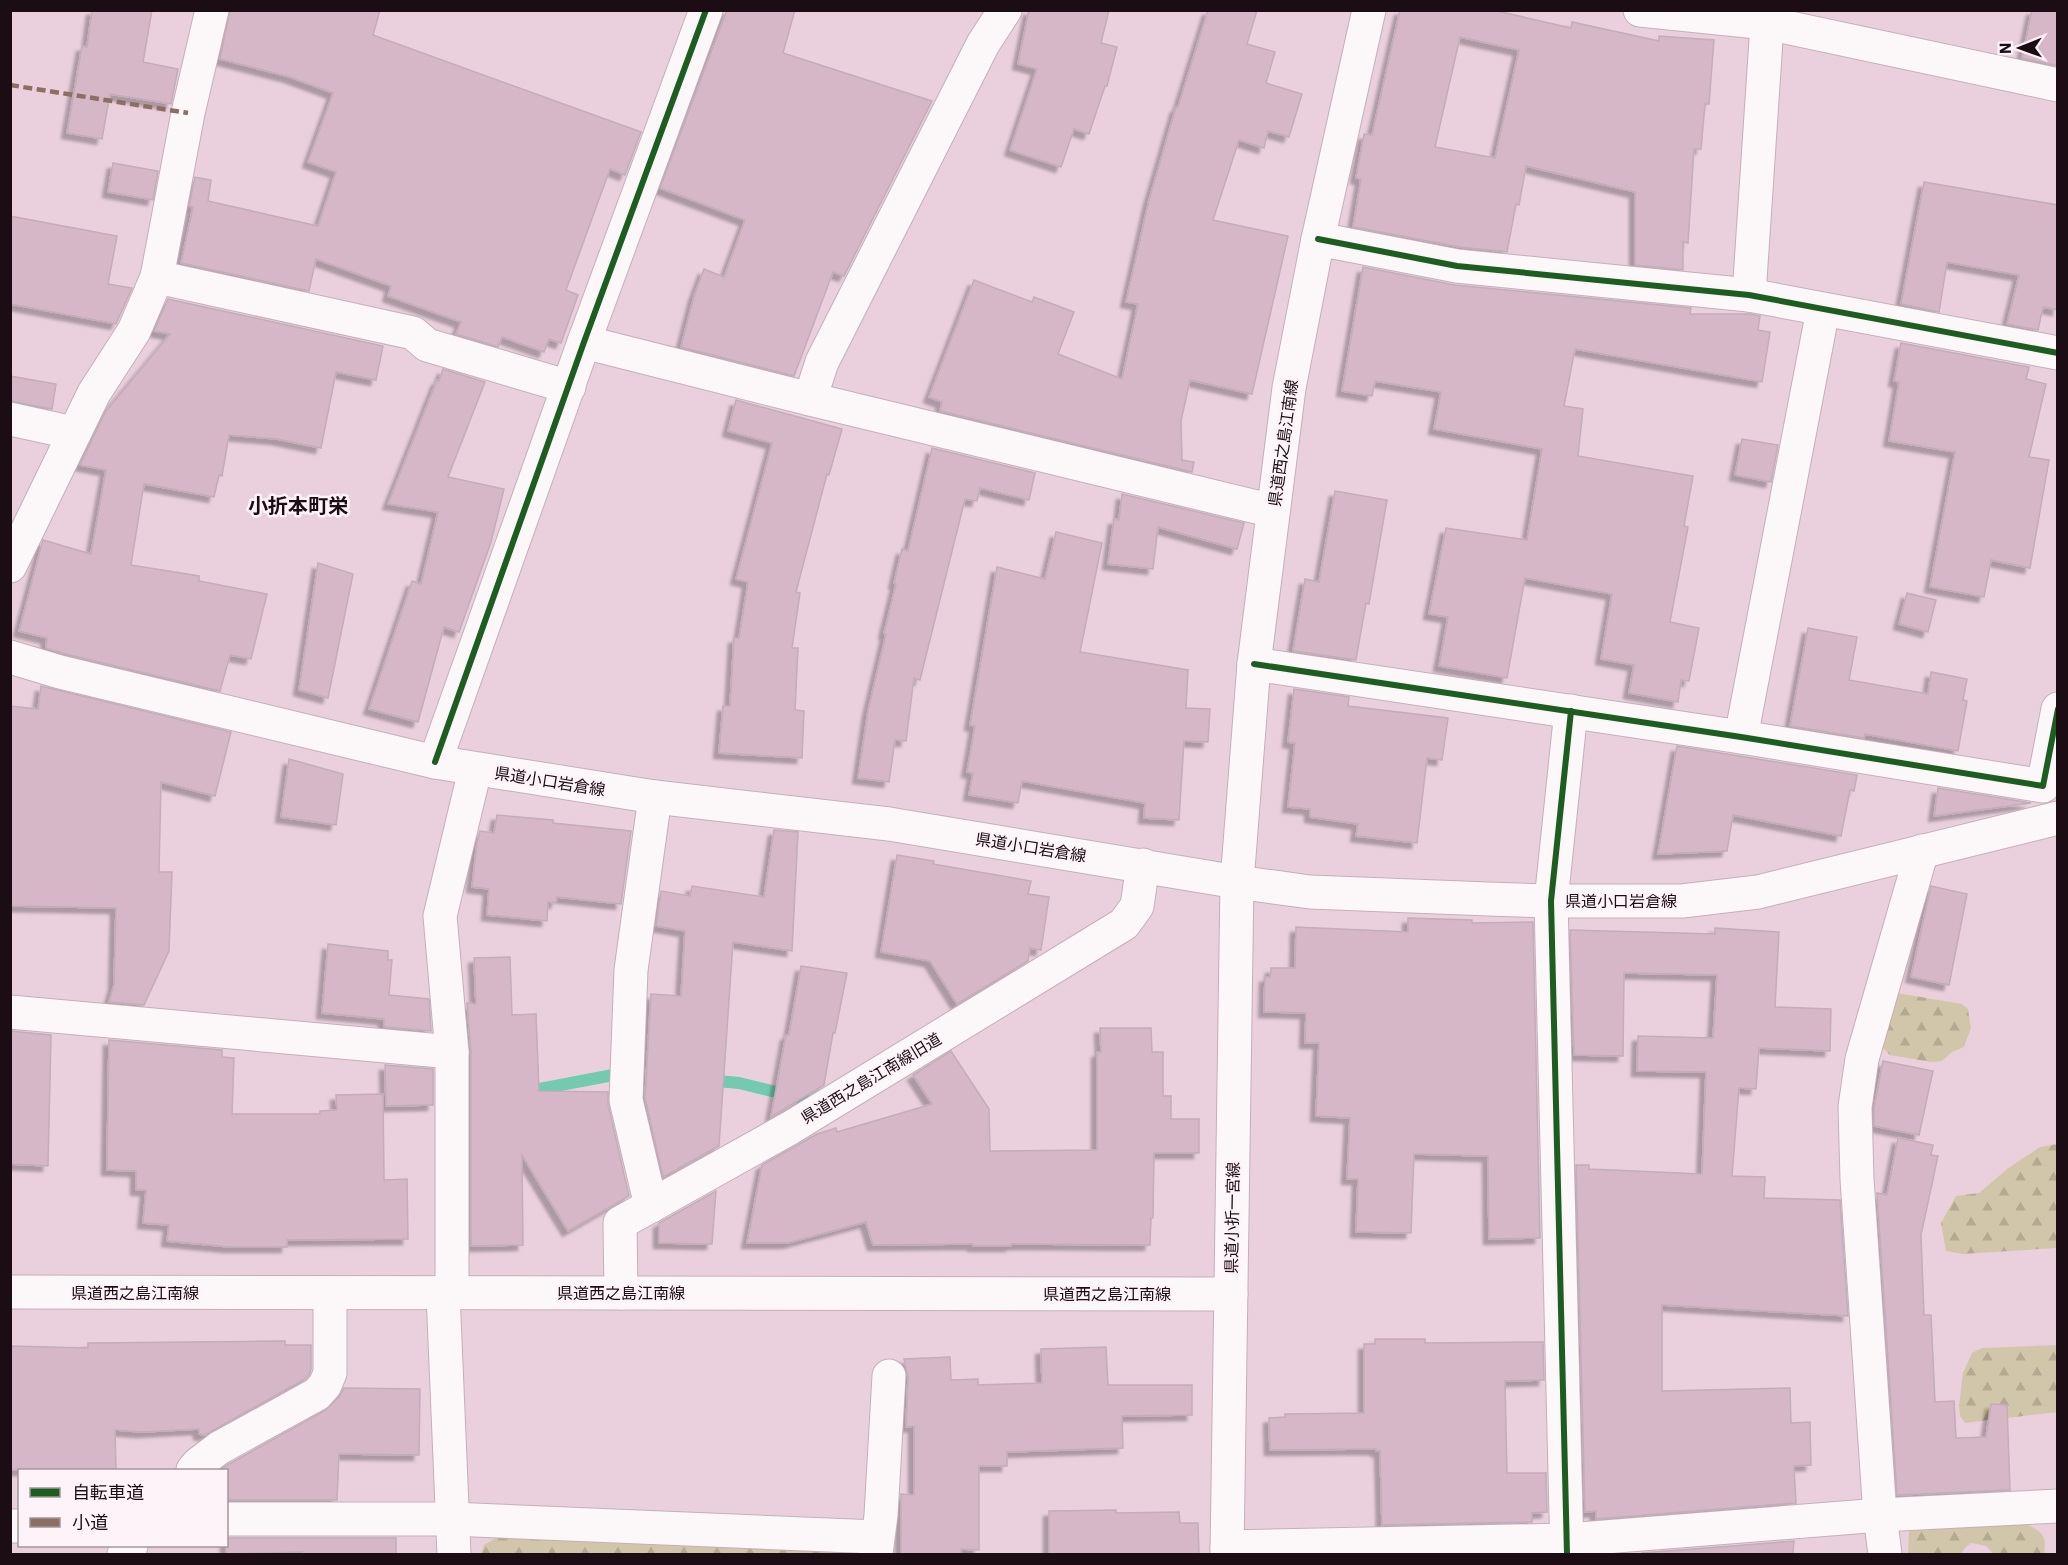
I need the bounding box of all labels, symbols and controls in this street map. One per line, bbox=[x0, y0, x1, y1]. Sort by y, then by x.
north arrow bbox=[1990, 18, 2050, 78]
text: N bbox=[1995, 42, 2015, 54]
street label: 県道西之島江南線 bbox=[1264, 378, 1302, 508]
district label: 小折本町栄 bbox=[248, 492, 348, 519]
street label: 県道小口岩倉線 bbox=[493, 762, 607, 800]
street label: 県道小口岩倉線 bbox=[974, 828, 1088, 866]
street label: 県道小口岩倉線 bbox=[1565, 891, 1677, 911]
street label: 県道西之島江南線旧道 bbox=[797, 1028, 945, 1128]
street label: 県道小折一宮線 bbox=[1221, 1162, 1243, 1274]
street label: 県道西之島江南線 bbox=[71, 1283, 199, 1303]
street label: 県道西之島江南線 bbox=[557, 1283, 685, 1303]
street label: 県道西之島江南線 bbox=[1043, 1284, 1171, 1304]
legend bbox=[18, 1469, 228, 1547]
text: 自転車道 bbox=[72, 1481, 144, 1504]
text: 小道 bbox=[72, 1511, 108, 1534]

